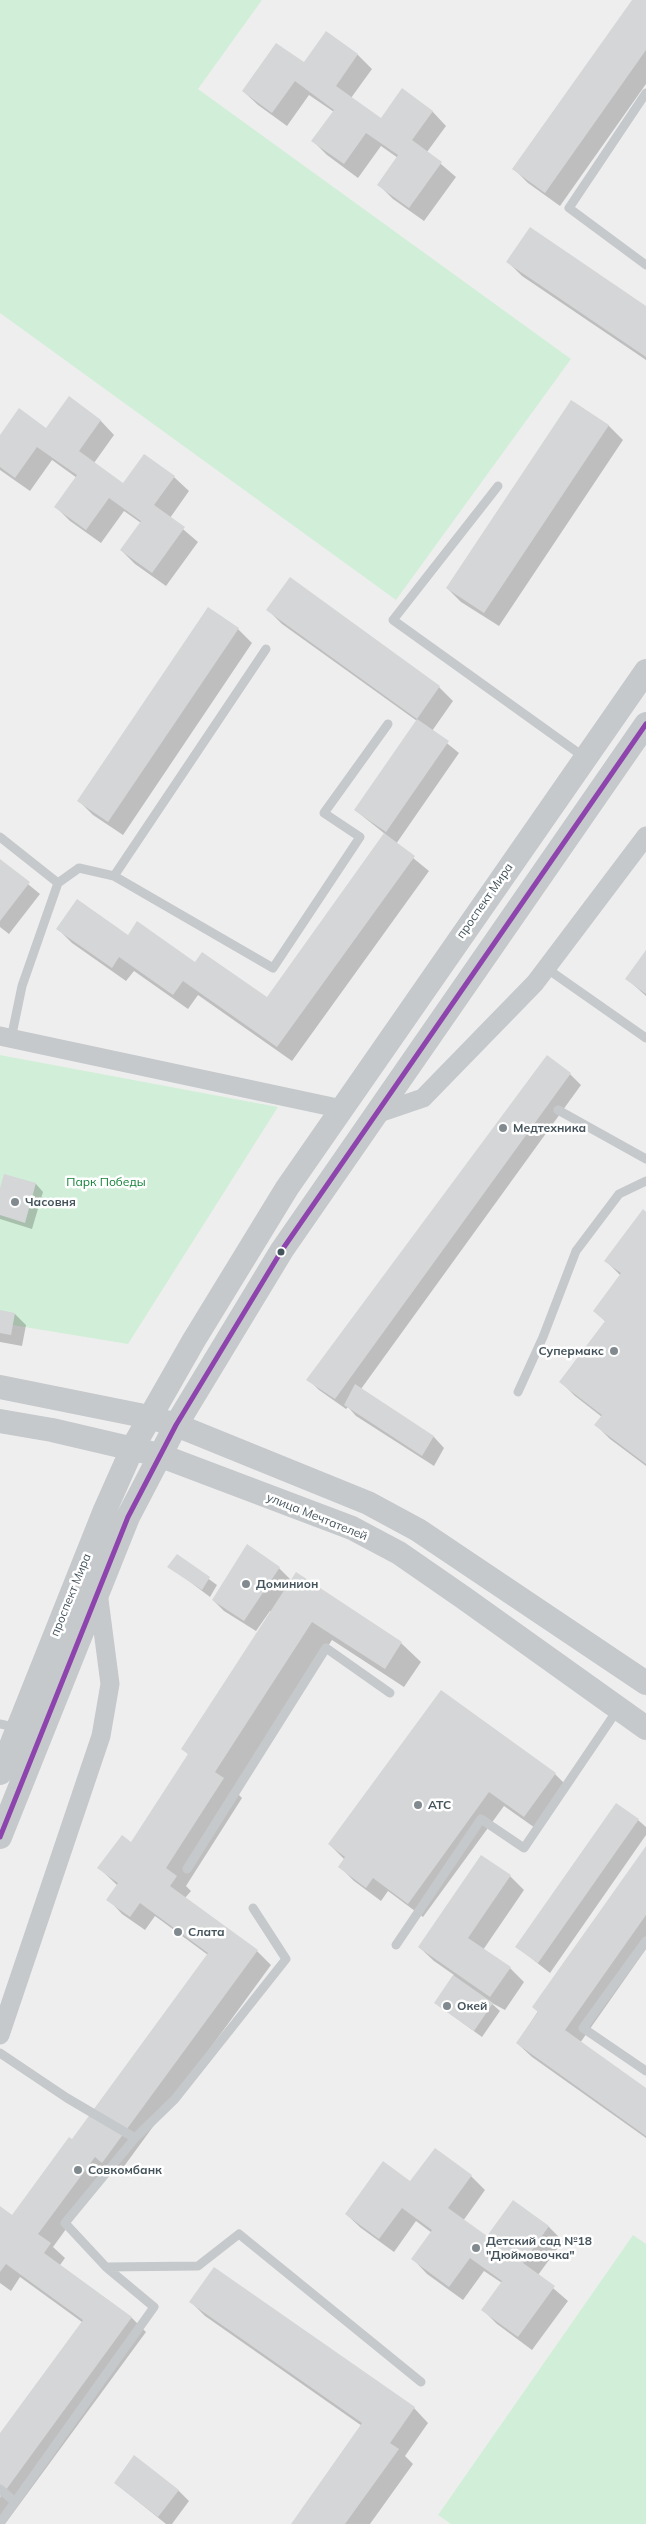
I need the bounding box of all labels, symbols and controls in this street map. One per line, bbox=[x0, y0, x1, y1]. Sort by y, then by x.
street label: проспект Мира bbox=[454, 861, 516, 941]
place label: Медтехника bbox=[513, 1121, 586, 1135]
marker: Медтехника bbox=[497, 1122, 509, 1134]
park label: Парк Победы bbox=[66, 1175, 146, 1189]
place label: Часовня bbox=[25, 1195, 76, 1209]
marker: Часовня bbox=[9, 1196, 21, 1208]
unlabelled marker bbox=[276, 1247, 286, 1257]
place label: Супермакс bbox=[539, 1344, 604, 1358]
marker: Супермакс bbox=[608, 1345, 620, 1357]
street label: улица Мечтателей bbox=[264, 1490, 370, 1544]
street label: проспект Мира bbox=[48, 1551, 94, 1639]
place label: Доминион bbox=[256, 1577, 318, 1591]
marker: Доминион bbox=[240, 1578, 252, 1590]
place label: АТС bbox=[428, 1798, 451, 1812]
marker: АТС bbox=[412, 1799, 424, 1811]
place label: Слата bbox=[188, 1925, 225, 1939]
marker: Слата bbox=[172, 1926, 184, 1938]
place label: Окей bbox=[457, 1999, 487, 2013]
marker: Окей bbox=[441, 2000, 453, 2012]
place label: Совкомбанк bbox=[88, 2163, 162, 2177]
marker: Совкомбанк bbox=[72, 2164, 84, 2176]
place label: Детский сад №18 "Дюймовочка" bbox=[486, 2234, 592, 2262]
marker: Детский сад №18 "Дюймовочка" bbox=[470, 2242, 482, 2254]

